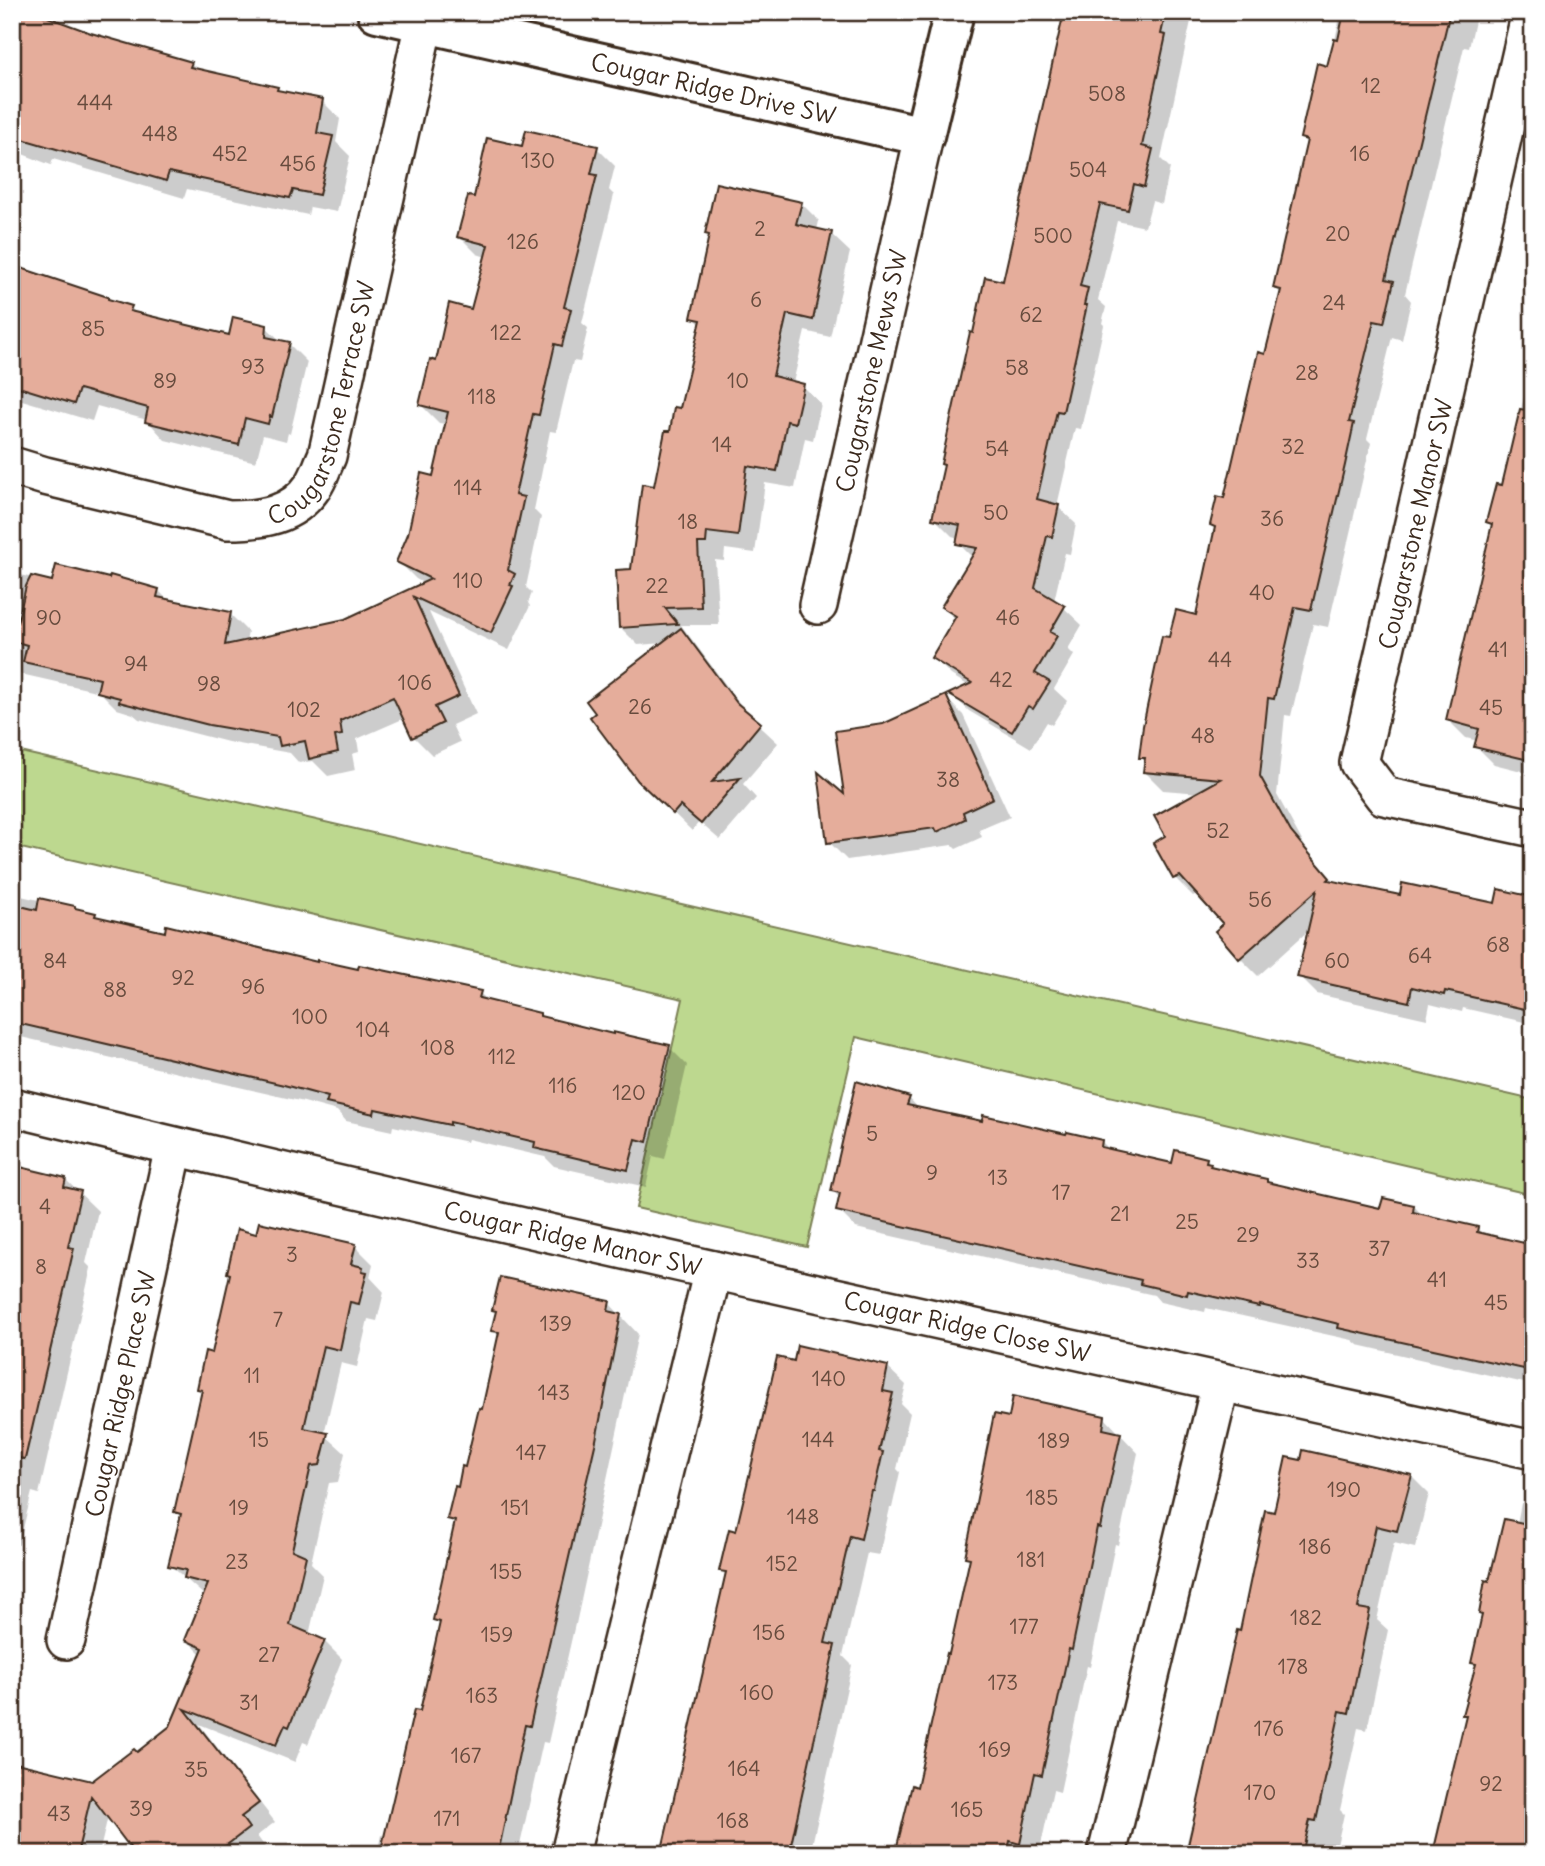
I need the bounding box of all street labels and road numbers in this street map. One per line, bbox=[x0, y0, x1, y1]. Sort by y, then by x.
street label: Cougar Ridge Drive SW bbox=[588, 46, 839, 131]
street label: Cougarstone Mews SW bbox=[829, 247, 913, 495]
street label: Cougarstone Terrace SW bbox=[264, 278, 381, 531]
street label: Cougarstone Manor SW bbox=[1372, 396, 1458, 652]
street label: Cougar Ridge Manor SW bbox=[441, 1194, 705, 1282]
street label: Cougar Ridge Place SW bbox=[78, 1268, 162, 1520]
street label: Cougar Ridge Close SW bbox=[841, 1285, 1094, 1368]

